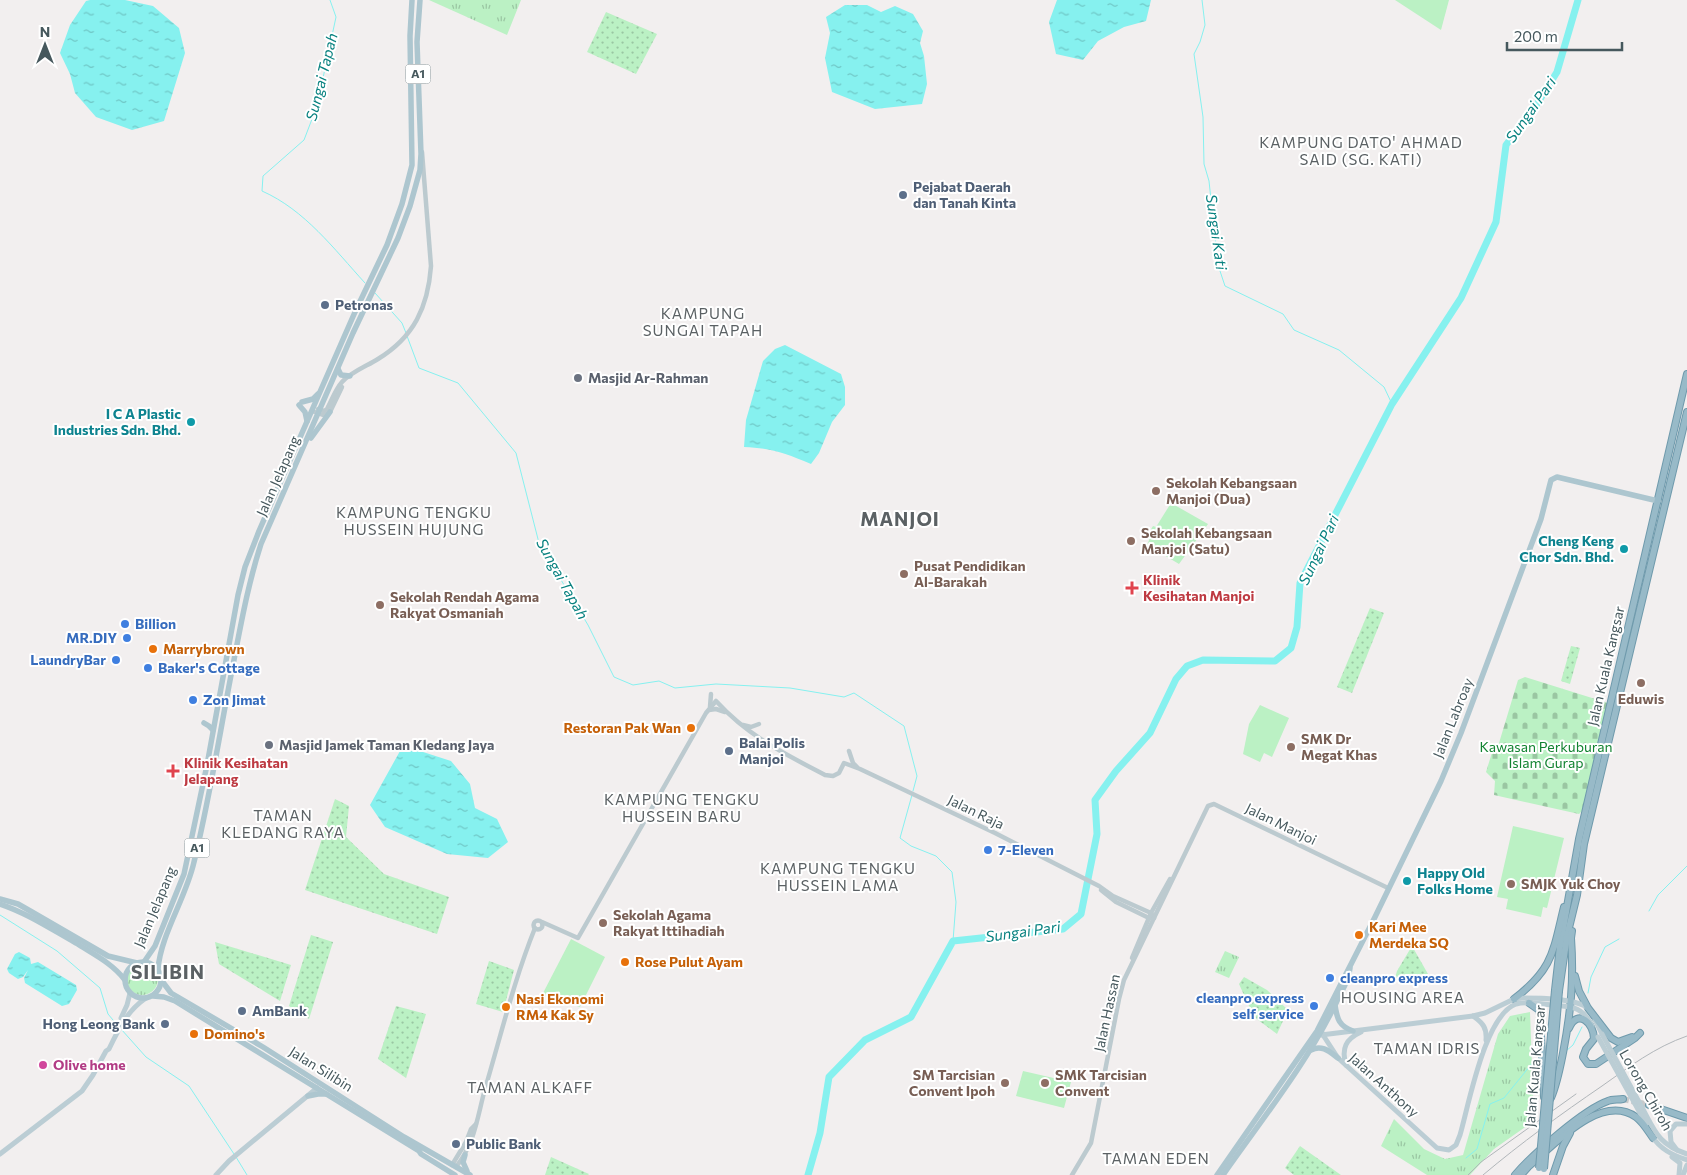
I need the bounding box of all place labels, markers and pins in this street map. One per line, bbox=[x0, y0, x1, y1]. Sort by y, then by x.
place label: Pejabat Daerah dan Tanah Kinta bbox=[913, 178, 1016, 211]
marker: Pejabat Daerah dan Tanah Kinta bbox=[897, 189, 909, 201]
place label: Petronas bbox=[335, 296, 394, 313]
marker: Petronas bbox=[319, 299, 331, 311]
place label: Masjid Ar-Rahman bbox=[588, 369, 708, 386]
marker: Masjid Ar-Rahman bbox=[572, 372, 584, 384]
place label: I C A Plastic Industries Sdn. Bhd. bbox=[53, 405, 181, 438]
marker: I C A Plastic Industries Sdn. Bhd. bbox=[185, 416, 197, 428]
place label: Sekolah Kebangsaan Manjoi (Dua) bbox=[1166, 474, 1297, 507]
marker: Sekolah Kebangsaan Manjoi (Dua) bbox=[1150, 485, 1162, 497]
place label: Sekolah Kebangsaan Manjoi (Satu) bbox=[1141, 524, 1272, 557]
place label: Cheng Keng Chor Sdn. Bhd. bbox=[1519, 532, 1614, 565]
marker: Sekolah Kebangsaan Manjoi (Satu) bbox=[1125, 535, 1137, 547]
marker: Cheng Keng Chor Sdn. Bhd. bbox=[1618, 543, 1630, 555]
place label: Pusat Pendidikan Al-Barakah bbox=[914, 557, 1026, 590]
marker: Pusat Pendidikan Al-Barakah bbox=[898, 568, 910, 580]
place label: Klinik Kesihatan Manjoi bbox=[1143, 571, 1255, 604]
marker: Klinik Kesihatan Manjoi bbox=[1125, 581, 1139, 595]
place label: Sekolah Rendah Agama Rakyat Osmaniah bbox=[390, 588, 539, 621]
marker: Sekolah Rendah Agama Rakyat Osmaniah bbox=[374, 599, 386, 611]
place label: Billion bbox=[135, 615, 176, 632]
marker: Billion bbox=[119, 618, 131, 630]
place label: MR.DIY bbox=[66, 629, 117, 646]
marker: MR.DIY bbox=[121, 632, 133, 644]
place label: Marrybrown bbox=[163, 640, 245, 657]
marker: Marrybrown bbox=[147, 643, 159, 655]
place label: LaundryBar bbox=[30, 651, 106, 668]
marker: LaundryBar bbox=[110, 654, 122, 666]
place label: Baker's Cottage bbox=[158, 659, 260, 676]
marker: Baker's Cottage bbox=[142, 662, 154, 674]
marker: Eduwis bbox=[1635, 677, 1647, 689]
place label: Eduwis bbox=[1618, 690, 1665, 707]
place label: Zon Jimat bbox=[203, 691, 266, 708]
marker: Zon Jimat bbox=[187, 694, 199, 706]
place label: Restoran Pak Wan bbox=[563, 719, 681, 736]
marker: Restoran Pak Wan bbox=[685, 722, 697, 734]
place label: SMK Dr Megat Khas bbox=[1301, 730, 1378, 763]
place label: Balai Polis Manjoi bbox=[739, 734, 805, 767]
place label: Masjid Jamek Taman Kledang Jaya bbox=[279, 736, 494, 753]
marker: Masjid Jamek Taman Kledang Jaya bbox=[263, 739, 275, 751]
marker: SMK Dr Megat Khas bbox=[1285, 741, 1297, 753]
marker: Balai Polis Manjoi bbox=[723, 745, 735, 757]
place label: Klinik Kesihatan Jelapang bbox=[184, 754, 288, 787]
marker: Klinik Kesihatan Jelapang bbox=[166, 764, 180, 778]
place label: 7-Eleven bbox=[998, 841, 1054, 858]
marker: 7-Eleven bbox=[982, 844, 994, 856]
place label: Happy Old Folks Home bbox=[1417, 864, 1493, 897]
marker: Happy Old Folks Home bbox=[1401, 875, 1413, 887]
place label: SMJK Yuk Choy bbox=[1521, 875, 1621, 892]
marker: SMJK Yuk Choy bbox=[1505, 878, 1517, 890]
place label: Sekolah Agama Rakyat Ittihadiah bbox=[613, 906, 725, 939]
marker: Sekolah Agama Rakyat Ittihadiah bbox=[597, 917, 609, 929]
place label: Kari Mee Merdeka SQ bbox=[1369, 918, 1449, 951]
marker: Kari Mee Merdeka SQ bbox=[1353, 929, 1365, 941]
place label: Rose Pulut Ayam bbox=[635, 953, 743, 970]
marker: Rose Pulut Ayam bbox=[619, 956, 631, 968]
place label: cleanpro express bbox=[1340, 969, 1448, 986]
marker: cleanpro express bbox=[1324, 972, 1336, 984]
place label: cleanpro express self service bbox=[1196, 989, 1304, 1022]
place label: Nasi Ekonomi RM4 Kak Sy bbox=[516, 990, 604, 1023]
marker: cleanpro express self service bbox=[1308, 1000, 1320, 1012]
marker: Nasi Ekonomi RM4 Kak Sy bbox=[500, 1001, 512, 1013]
place label: AmBank bbox=[252, 1002, 307, 1019]
marker: AmBank bbox=[236, 1005, 248, 1017]
place label: Hong Leong Bank bbox=[43, 1015, 155, 1032]
marker: Hong Leong Bank bbox=[159, 1018, 171, 1030]
place label: Domino's bbox=[204, 1025, 265, 1042]
marker: Domino's bbox=[188, 1028, 200, 1040]
place label: Olive home bbox=[53, 1056, 126, 1073]
marker: Olive home bbox=[37, 1059, 49, 1071]
place label: SM Tarcisian Convent Ipoh bbox=[909, 1066, 995, 1099]
place label: SMK Tarcisian Convent bbox=[1055, 1066, 1147, 1099]
marker: SM Tarcisian Convent Ipoh bbox=[999, 1077, 1011, 1089]
marker: SMK Tarcisian Convent bbox=[1039, 1077, 1051, 1089]
place label: Public Bank bbox=[466, 1135, 541, 1152]
marker: Public Bank bbox=[450, 1138, 462, 1150]

